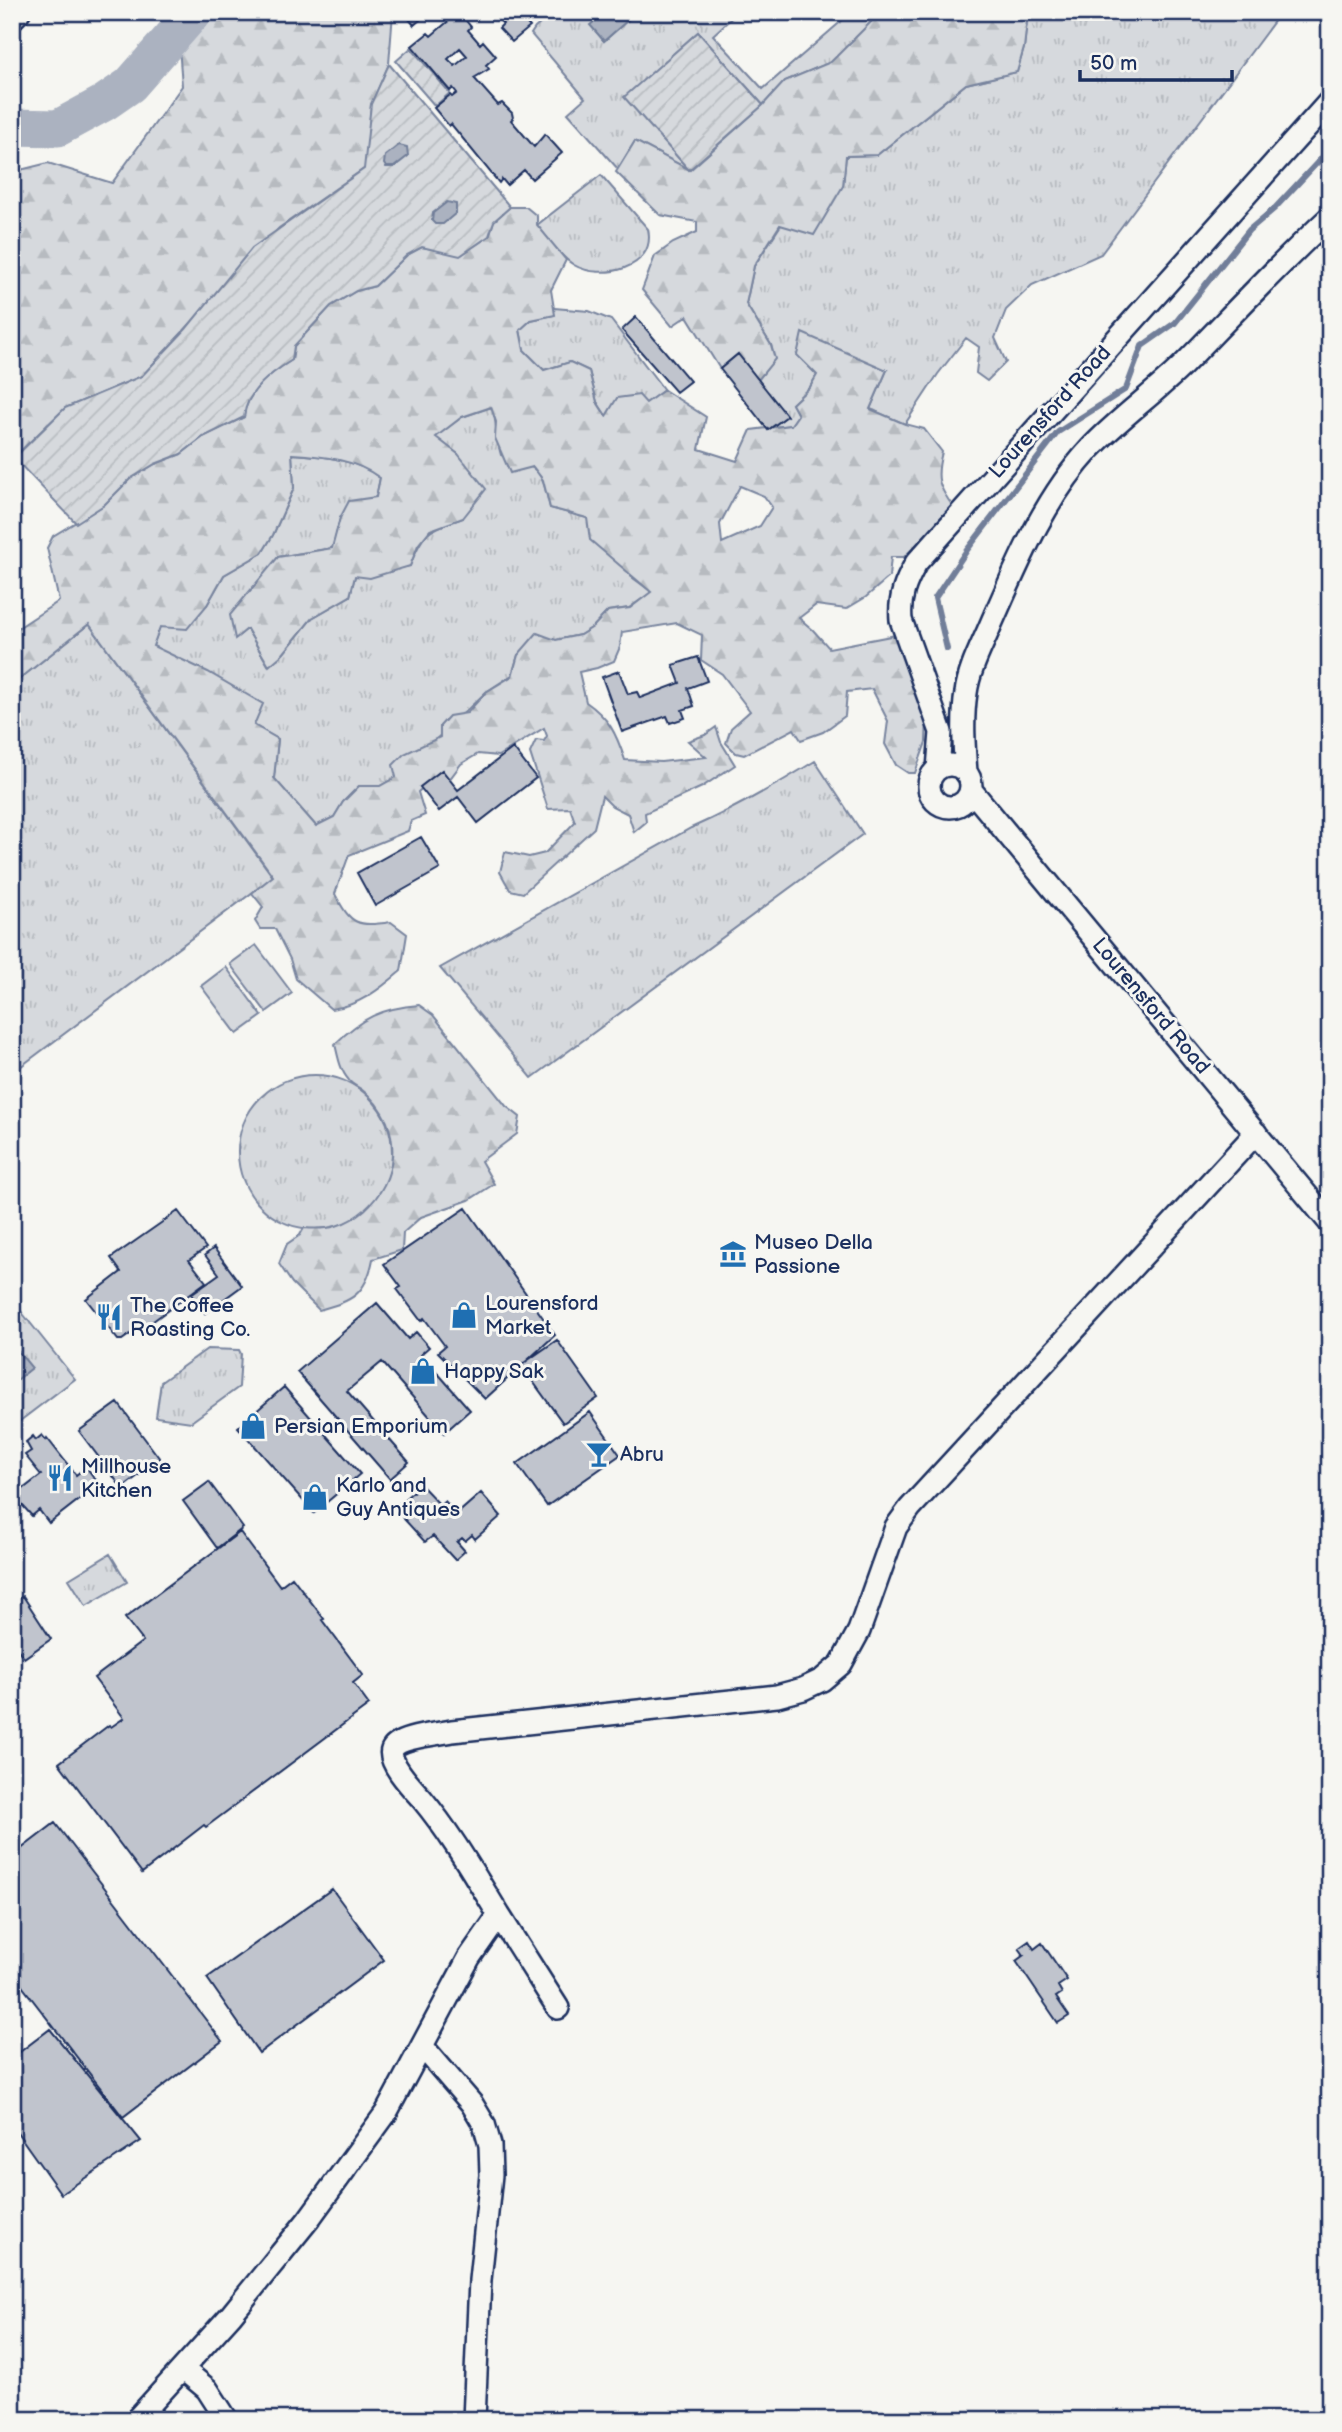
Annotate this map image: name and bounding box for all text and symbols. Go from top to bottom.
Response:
scale bar [1080,38,1232,82]
text: 50 m [1090,51,1137,76]
street label: Lourensford Road [984,340,1116,484]
street label: Lourensford Road [1087,933,1215,1079]
place label: Museo Della Passione [754,1230,873,1279]
museum icon: Museo Della Passione [718,1239,748,1269]
place label: Lourensford Market [485,1291,599,1340]
place label: The Coffee Roasting Co. [130,1293,250,1342]
shop icon: Lourensford Market [449,1300,479,1330]
restaurant icon: The Coffee Roasting Co. [94,1302,124,1332]
shop icon: Happy Sak [408,1356,438,1386]
place label: Happy Sak [444,1359,544,1384]
shop icon: Persian Emporium [238,1411,268,1441]
place label: Persian Emporium [274,1414,448,1439]
bar icon: Abru [584,1439,614,1469]
place label: Abru [620,1442,664,1467]
place label: Millhouse Kitchen [81,1454,171,1503]
restaurant icon: Millhouse Kitchen [45,1463,75,1493]
place label: Karlo and Guy Antiques [336,1473,460,1522]
shop icon: Karlo and Guy Antiques [300,1482,330,1512]

